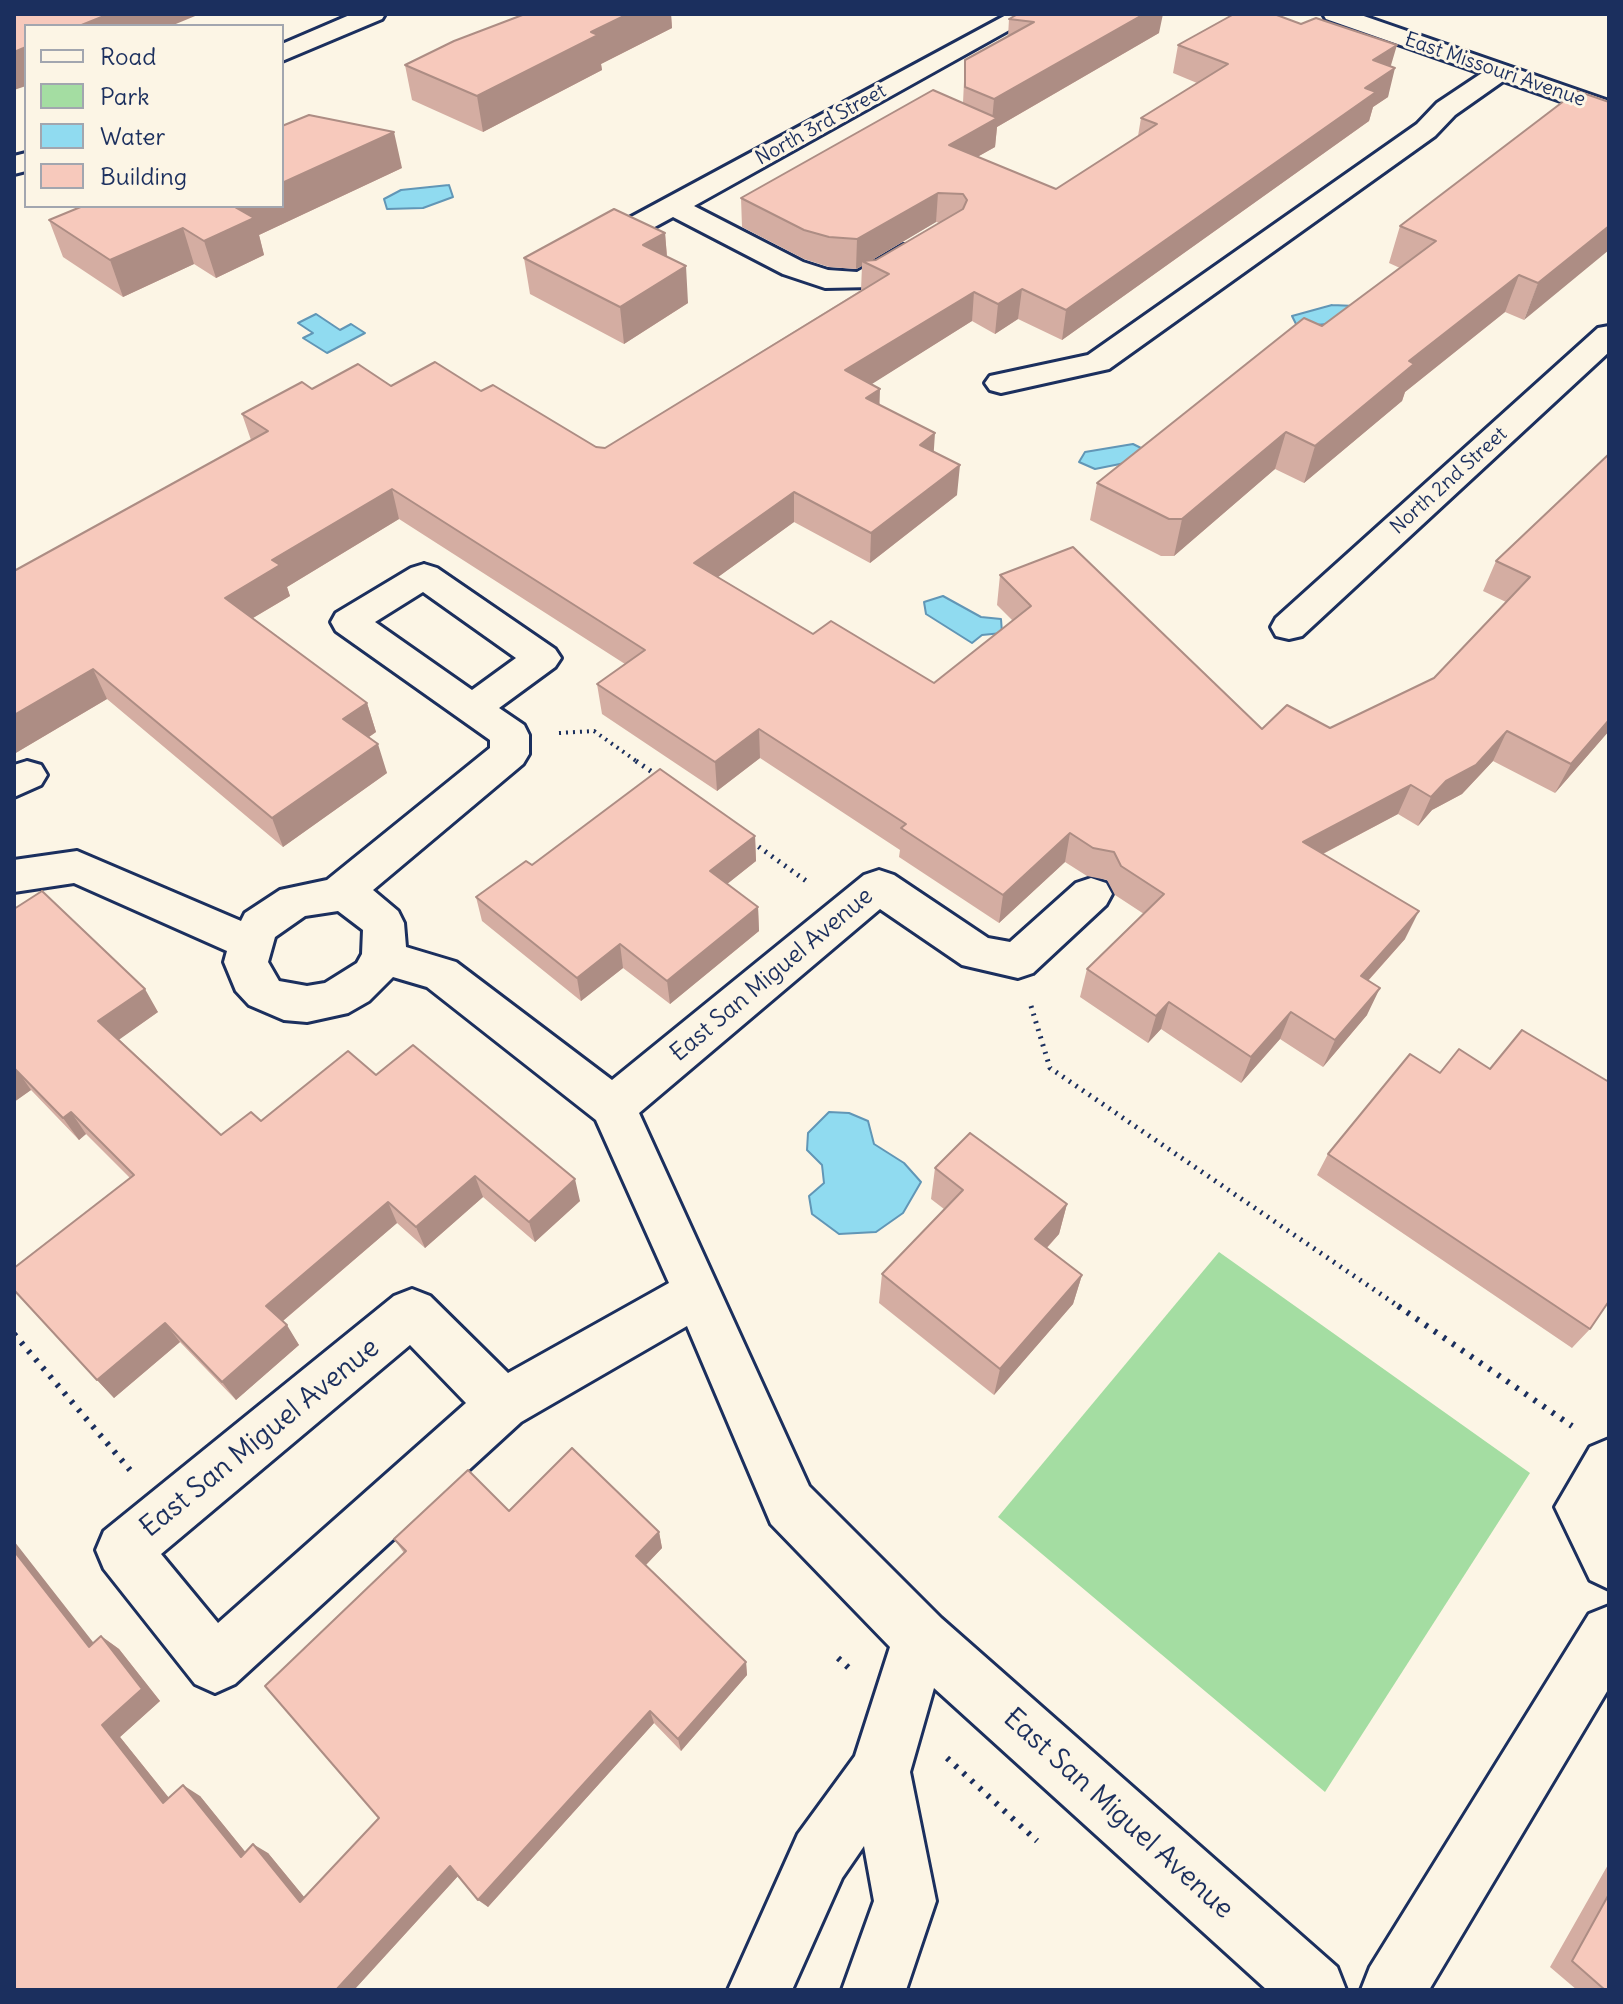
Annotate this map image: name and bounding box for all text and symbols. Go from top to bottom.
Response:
legend [24,24,284,208]
street label: East Missouri Avenue [1401,28,1589,112]
text: Road [100,41,156,71]
street label: North 3rd Street [752,79,890,171]
text: Park [100,81,150,111]
text: Water [100,121,165,151]
text: Building [100,161,187,191]
street label: North 2nd Street [1386,422,1512,540]
street label: East San Miguel Avenue [665,882,879,1068]
street label: East San Miguel Avenue [134,1331,386,1545]
street label: East San Miguel Avenue [996,1702,1240,1926]

